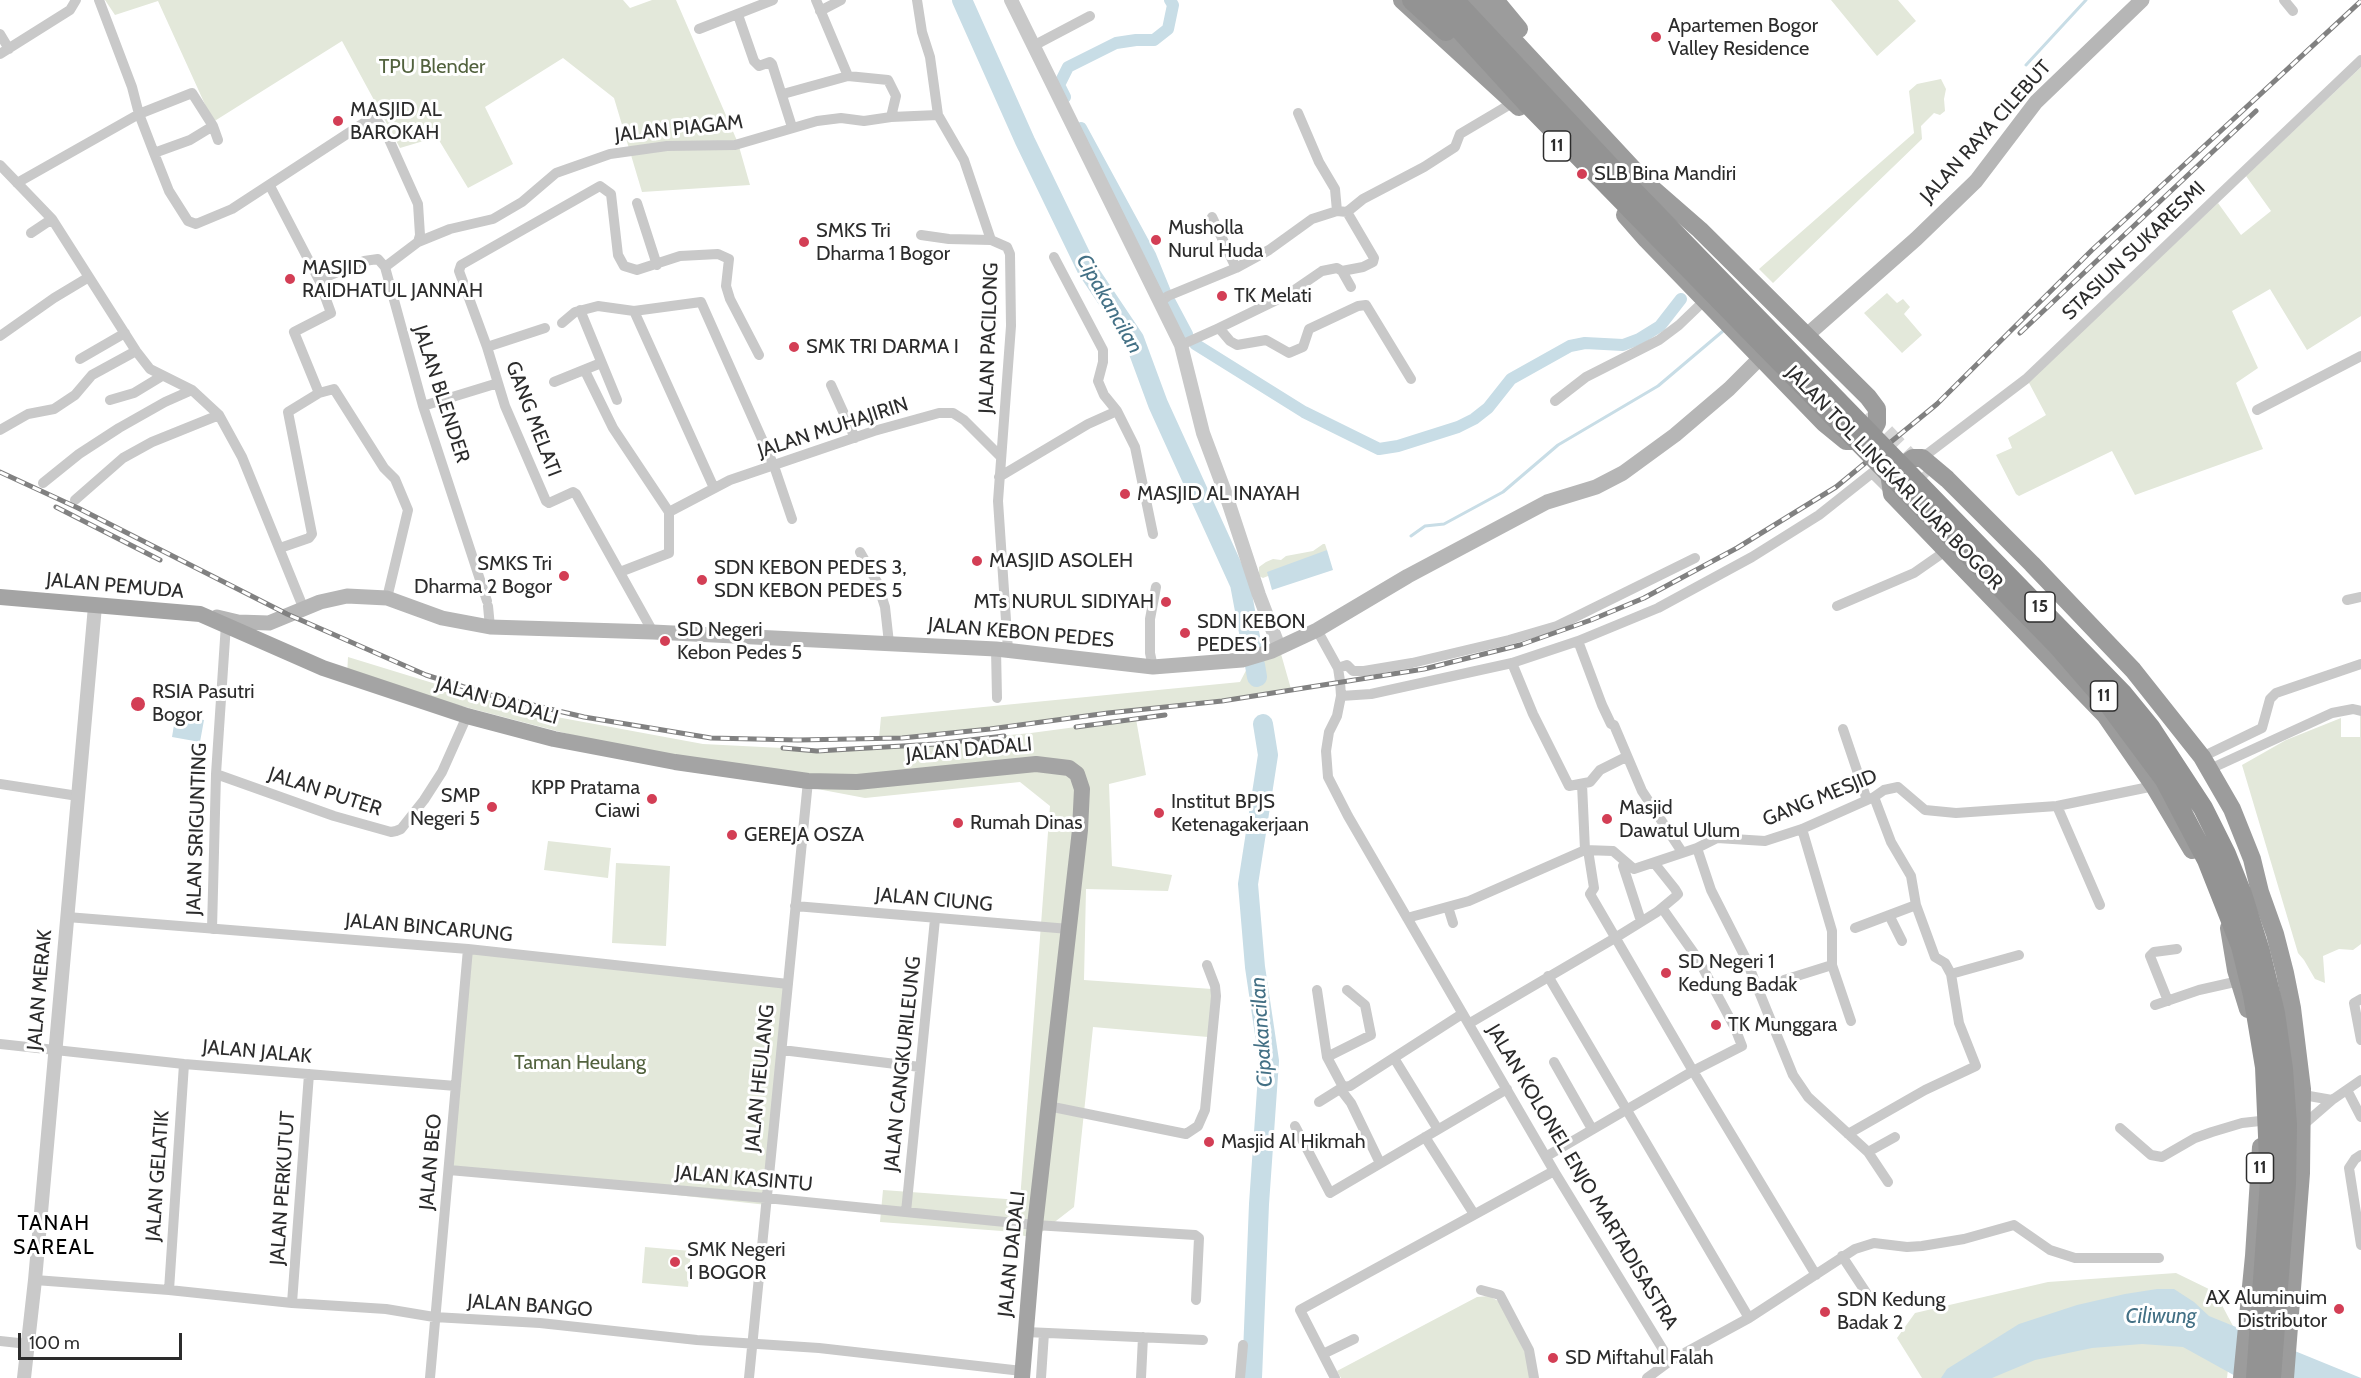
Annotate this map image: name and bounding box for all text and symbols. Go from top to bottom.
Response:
place label: Apartemen Bogor Valley Residence [1668,14,1818,61]
marker: Apartemen Bogor Valley Residence [1649,30,1663,44]
park label: TPU Blender [379,55,485,79]
street label: JALAN RAYA CILEBUT [1916,56,2056,208]
place label: MASJID AL BAROKAH [350,98,442,145]
street label: JALAN PIAGAM [614,110,744,148]
marker: MASJID AL BAROKAH [331,114,345,128]
road number: 11 [1544,131,1570,161]
place label: SLB Bina Mandiri [1594,162,1736,186]
marker: SLB Bina Mandiri [1575,167,1589,181]
street label: STASIUN SUKARESMI [2058,177,2210,325]
place label: Musholla Nurul Huda [1168,216,1263,263]
place label: SMKS Tri Dharma 1 Bogor [816,219,950,266]
marker: Musholla Nurul Huda [1149,233,1163,247]
marker: SMKS Tri Dharma 1 Bogor [797,235,811,249]
water label: Cipakancilan [1070,250,1148,358]
place label: MASJID RAIDHATUL JANNAH [302,256,483,303]
street label: JALAN PACILONG [974,262,1004,414]
marker: MASJID RAIDHATUL JANNAH [283,272,297,286]
place label: TK Melati [1234,284,1312,308]
marker: TK Melati [1215,289,1229,303]
street label: JALAN BLENDER [407,322,475,466]
place label: SMK TRI DARMA I [806,335,959,359]
marker: SMK TRI DARMA I [787,340,801,354]
street label: GANG MELATI [500,358,566,480]
street label: JALAN TOL LINGKAR LUAR BOGOR [1780,361,2008,595]
street label: JALAN MUHAJIRIN [755,392,911,464]
place label: MASJID AL INAYAH [1137,482,1300,506]
marker: MASJID AL INAYAH [1118,487,1132,501]
place label: MASJID ASOLEH [989,549,1133,573]
place label: SMKS Tri Dharma 2 Bogor [414,552,552,599]
marker: MASJID ASOLEH [970,554,984,568]
place label: SDN KEBON PEDES 3, SDN KEBON PEDES 5 [714,556,907,603]
street label: JALAN PEMUDA [45,568,185,604]
marker: SMKS Tri Dharma 2 Bogor [557,569,571,583]
marker: SDN KEBON PEDES 3, SDN KEBON PEDES 5 [695,573,709,587]
place label: MTs NURUL SIDIYAH [973,590,1154,614]
road number: 15 [2025,592,2055,622]
marker: MTs NURUL SIDIYAH [1159,595,1173,609]
place label: SDN KEBON PEDES 1 [1197,610,1306,657]
street label: JALAN KEBON PEDES [927,613,1115,653]
place label: SD Negeri Kebon Pedes 5 [677,618,802,665]
marker: SDN KEBON PEDES 1 [1178,626,1192,640]
marker: SD Negeri Kebon Pedes 5 [658,634,672,648]
street label: JALAN DADALI [433,672,561,730]
place label: RSIA Pasutri Bogor [152,680,254,727]
road number: 11 [2090,681,2118,711]
marker: RSIA Pasutri Bogor [129,695,147,713]
street label: JALAN DADALI [905,733,1033,767]
street label: JALAN SRIGUNTING [182,742,212,916]
street label: JALAN PUTER [265,762,385,822]
street label: GANG MESJID [1759,764,1881,832]
place label: KPP Pratama Ciawi [531,776,640,823]
place label: SMP Negeri 5 [410,784,480,831]
place label: Institut BPJS Ketenagakerjaan [1171,790,1309,837]
marker: KPP Pratama Ciawi [645,792,659,806]
place label: Masjid Dawatul Ulum [1619,796,1740,843]
marker: SMP Negeri 5 [485,800,499,814]
marker: Institut BPJS Ketenagakerjaan [1152,806,1166,820]
place label: Rumah Dinas [970,811,1082,835]
marker: Masjid Dawatul Ulum [1600,812,1614,826]
marker: Rumah Dinas [951,816,965,830]
place label: GEREJA OSZA [744,823,864,847]
marker: GEREJA OSZA [725,828,739,842]
street label: JALAN CIUNG [874,883,994,917]
street label: JALAN BINCARUNG [344,909,514,947]
street label: JALAN MERAK [23,929,57,1051]
place label: SD Negeri 1 Kedung Badak [1678,950,1797,997]
street label: JALAN CANGKURILEUNG [880,955,926,1173]
marker: SD Negeri 1 Kedung Badak [1659,966,1673,980]
water label: Cipakancilan [1246,976,1278,1088]
street label: JALAN HEULANG [740,1003,780,1153]
place label: TK Munggara [1728,1013,1837,1037]
marker: TK Munggara [1709,1018,1723,1032]
street label: JALAN KOLONEL ENJO MARTADISASTRA [1481,1020,1683,1334]
street label: JALAN JALAK [201,1035,313,1069]
park label: Taman Heulang [514,1051,646,1075]
street label: JALAN GELATIK [141,1110,175,1242]
street label: JALAN PERKUTUT [266,1110,300,1266]
street label: JALAN BEO [415,1113,447,1211]
place label: Masjid Al Hikmah [1221,1130,1366,1154]
marker: Masjid Al Hikmah [1202,1135,1216,1149]
road number: 11 [2246,1153,2274,1183]
street label: JALAN KASINTU [674,1161,814,1197]
street label: JALAN DADALI [993,1190,1031,1318]
district label: TANAH SAREAL [13,1211,95,1261]
place label: SMK Negeri 1 BOGOR [687,1238,785,1285]
marker: SMK Negeri 1 BOGOR [668,1255,682,1269]
place label: AX Aluminuim Distributor [2206,1286,2327,1333]
place label: SDN Kedung Badak 2 [1837,1288,1945,1335]
street label: JALAN BANGO [467,1290,593,1322]
marker: AX Aluminuim Distributor [2332,1302,2346,1316]
water label: Ciliwung [2126,1304,2196,1330]
marker: SDN Kedung Badak 2 [1818,1305,1832,1319]
scale bar [21,1321,184,1359]
text: 100 m [29,1332,80,1354]
place label: SD Miftahul Falah [1565,1346,1714,1370]
marker: SD Miftahul Falah [1546,1351,1560,1365]

